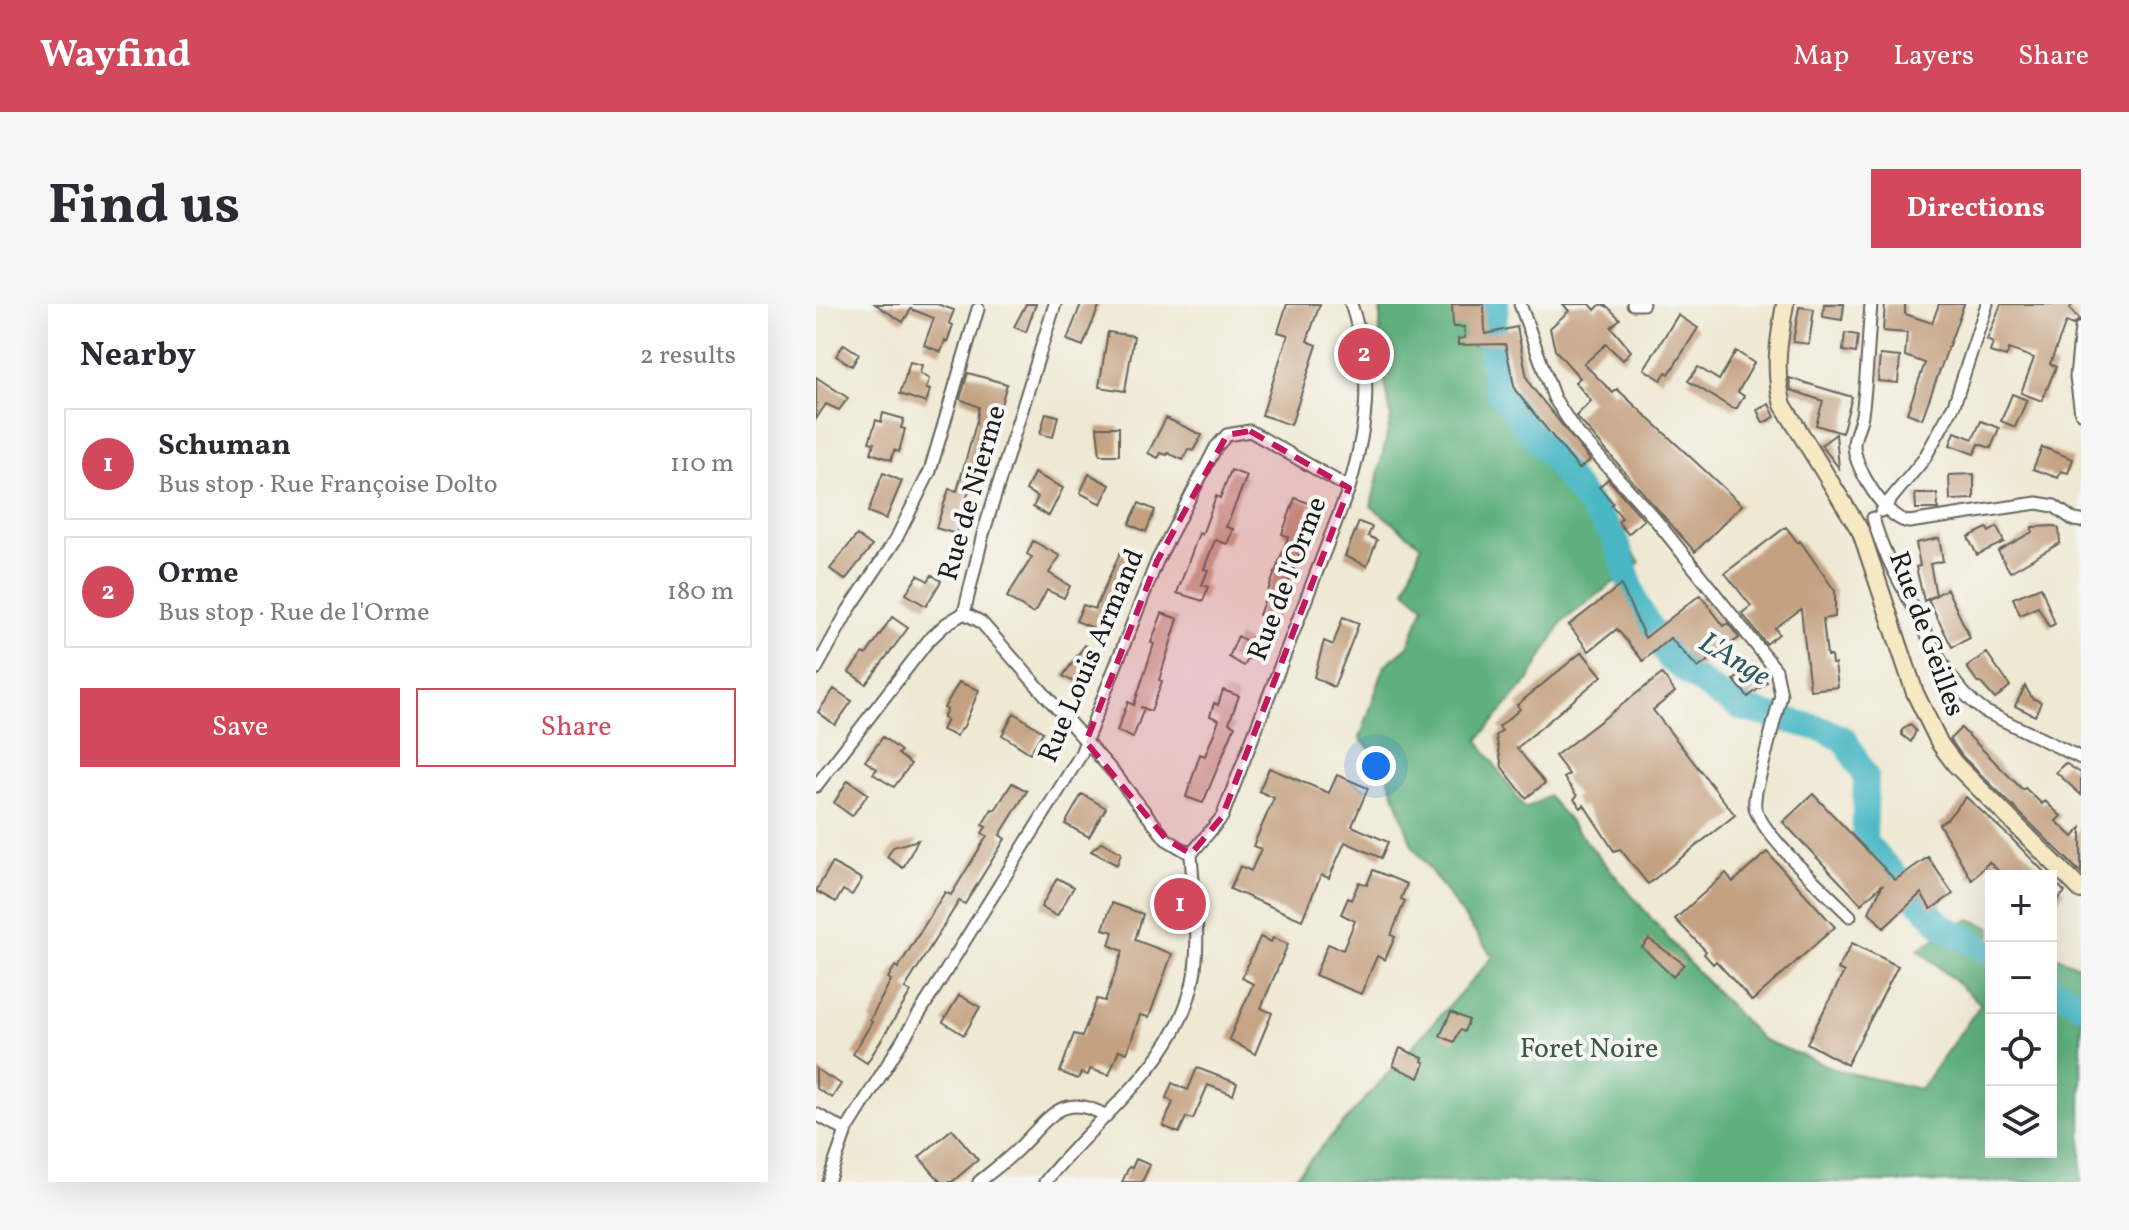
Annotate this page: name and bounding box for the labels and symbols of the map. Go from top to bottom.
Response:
pin: 2 [1338,324,1390,384]
street label: Rue de Nierme [929,401,1017,585]
street label: Rue de l'Orme [1239,492,1337,666]
street label: Rue Louis Armand [1029,543,1155,769]
street label: Rue de Geilles [1878,546,1974,722]
water label: L'Ange [1690,622,1778,698]
your location [1356,746,1396,786]
pin: 1 [1154,874,1206,934]
park label: Foret Noire [1520,1030,1658,1069]

